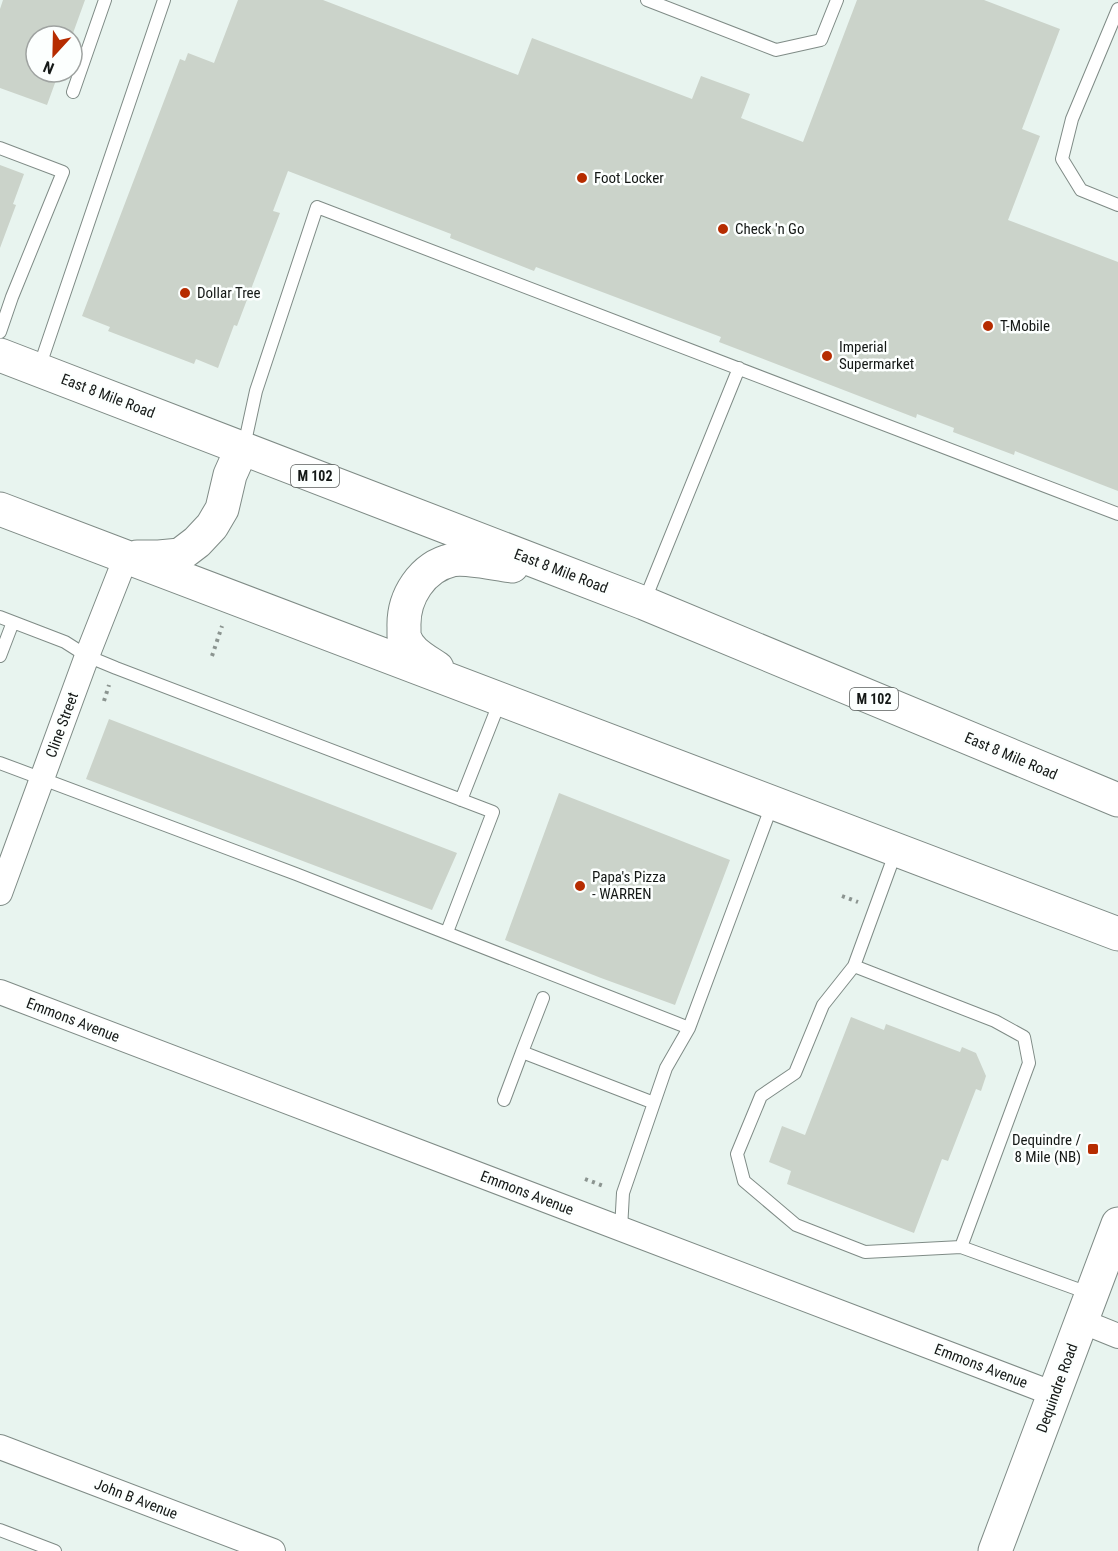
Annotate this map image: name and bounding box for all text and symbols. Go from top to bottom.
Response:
north arrow [24,24,84,84]
text: N [40,57,57,78]
place label: Foot Locker [594,169,664,187]
marker: Foot Locker [575,171,589,185]
place label: Check 'n Go [735,220,805,238]
marker: Check 'n Go [716,222,730,236]
place label: Dollar Tree [197,284,261,302]
marker: Dollar Tree [178,286,192,300]
place label: T-Mobile [1000,317,1050,335]
marker: T-Mobile [981,319,995,333]
place label: Imperial Supermarket [839,338,914,373]
marker: Imperial Supermarket [820,349,834,363]
street label: East 8 Mile Road [59,370,157,422]
road number: M 102 [291,465,339,487]
street label: East 8 Mile Road [512,545,610,597]
road number: M 102 [850,688,898,710]
street label: Cline Street [42,690,82,760]
street label: East 8 Mile Road [962,728,1060,784]
place label: Papa's Pizza - WARREN [592,868,666,903]
marker: Papa's Pizza - WARREN [573,879,587,893]
street label: Emmons Avenue [24,994,122,1046]
place label: Dequindre / 8 Mile (NB) [1012,1131,1081,1166]
marker: Dequindre / 8 Mile (NB) [1086,1142,1100,1156]
street label: Emmons Avenue [478,1167,576,1219]
street label: Emmons Avenue [932,1340,1030,1392]
street label: Dequindre Road [1033,1341,1081,1435]
street label: John B Avenue [92,1475,180,1523]

